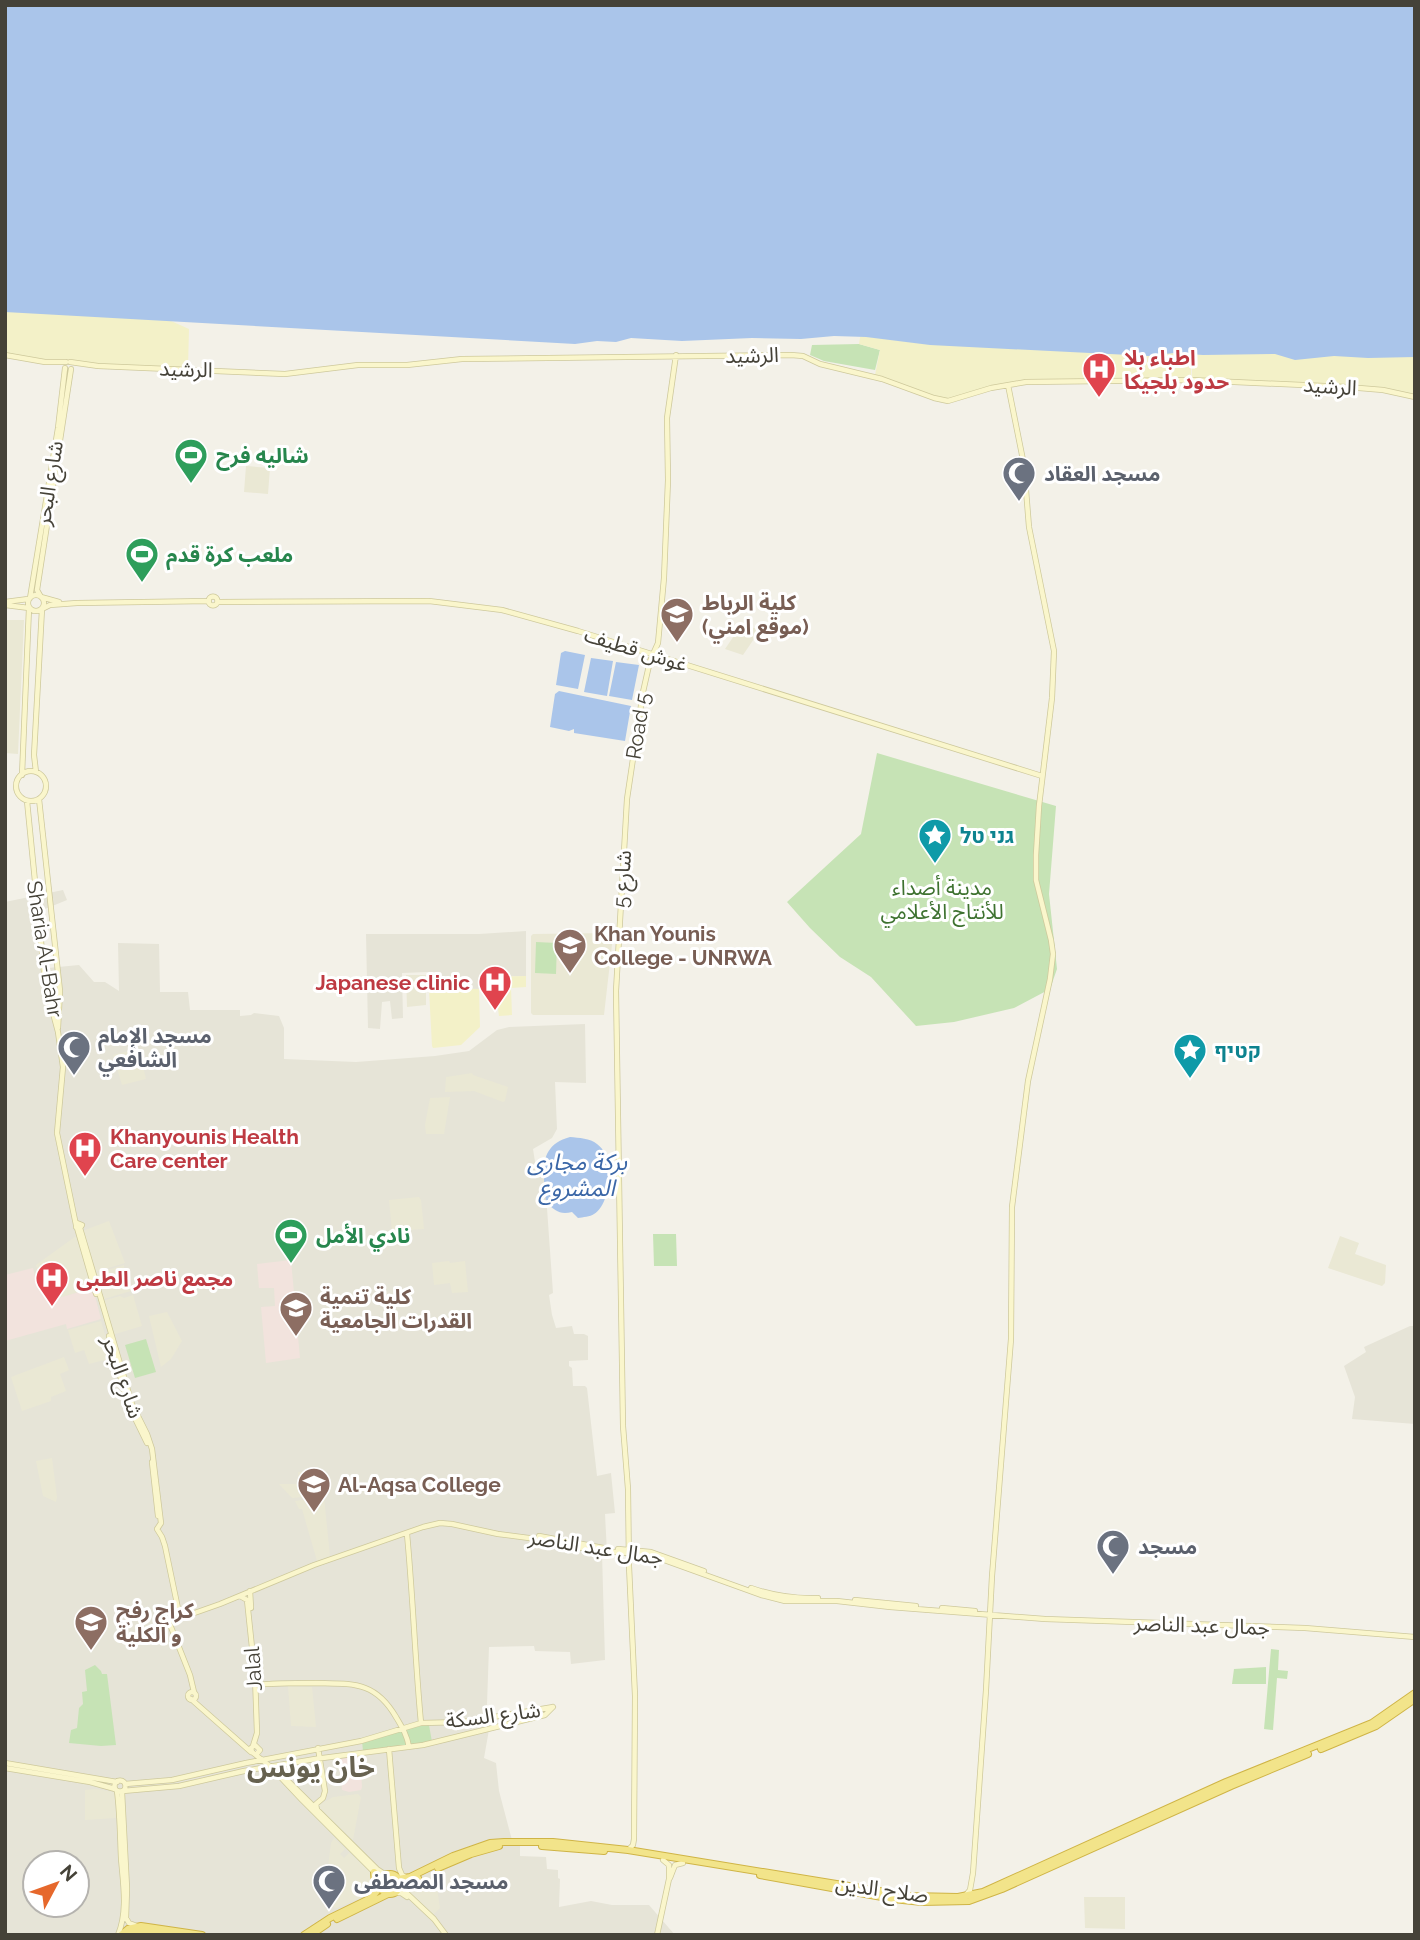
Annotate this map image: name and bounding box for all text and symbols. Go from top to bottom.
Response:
street label: الرشيد [725,342,779,368]
place label: اطباء بلا حدود بلجيكا [1124,345,1229,394]
hospital icon: اطباء بلا حدود بلجيكا [1080,350,1118,399]
street label: الرشيد [159,356,213,382]
street label: الرشيد [1302,372,1358,400]
sports icon: شاليه فرح [172,436,210,485]
street label: شارع البحر [30,439,71,529]
place label: شاليه فرح [216,443,309,471]
mosque icon: مسجد العقاد [1000,454,1038,503]
place label: مسجد العقاد [1044,461,1161,486]
sports icon: ملعب كرة قدم [123,535,161,584]
place label: ملعب كرة قدم [166,542,293,571]
place label: كلية الرباط (موقع امني) [702,590,809,643]
school or university icon: كلية الرباط (موقع امني) [658,595,696,644]
street label: غوش قطيف [581,621,691,677]
street label: Road 5 [620,691,656,761]
place icon: גני טל [916,816,954,865]
place label: גני טל [960,823,1014,848]
street label: شارع 5 [608,850,639,909]
park label: مدينة أصداء للأنتاج الأعلامي [880,875,1004,927]
street label: Sharia Al-Bahr [22,879,68,1020]
place label: Khan Younis College - UNRWA [594,921,773,970]
school or university icon: Khan Younis College - UNRWA [551,926,589,975]
hospital icon: Japanese clinic [476,963,514,1012]
place label: Japanese clinic [315,970,470,995]
place label: مسجد الإمام الشافعي [98,1023,212,1076]
mosque icon: مسجد الإمام الشافعي [55,1028,93,1077]
place icon: קטיף [1171,1031,1209,1080]
place label: קטיף [1214,1038,1261,1063]
place label: Khanyounis Health Care center [110,1124,299,1173]
hospital icon: Khanyounis Health Care center [66,1129,104,1178]
water label: بركة مجارى المشروع [527,1148,628,1206]
sports icon: نادي الأمل [272,1216,310,1265]
place label: نادي الأمل [316,1223,410,1252]
hospital icon: مجمع ناصر الطبى [33,1259,71,1308]
place label: مجمع ناصر الطبى [76,1266,233,1294]
place label: كلية تنمية القدرات الجامعية [320,1284,472,1333]
school or university icon: كلية تنمية القدرات الجامعية [277,1289,315,1338]
street label: شارع البحر [94,1331,149,1423]
school or university icon: Al-Aqsa College [295,1465,333,1514]
place label: Al-Aqsa College [338,1472,501,1497]
street label: جمال عبد الناصر [526,1524,665,1570]
mosque icon: مسجد [1094,1527,1132,1576]
place label: مسجد [1138,1534,1197,1559]
place label: كراج رفح و الكلية [116,1598,194,1647]
school or university icon: كراج رفح و الكلية [72,1603,110,1652]
street label: جمال عبد الناصر [1133,1610,1270,1640]
street label: Jalal [239,1646,267,1692]
street label: شارع السكة [444,1697,542,1736]
district label: خان يونس [247,1751,375,1784]
north arrow [21,1849,91,1919]
text: N [56,1860,82,1886]
mosque icon: مسجد المصطفى [310,1862,348,1911]
place label: مسجد المصطفى [354,1869,508,1894]
street label: صلاح الدين [834,1870,930,1911]

